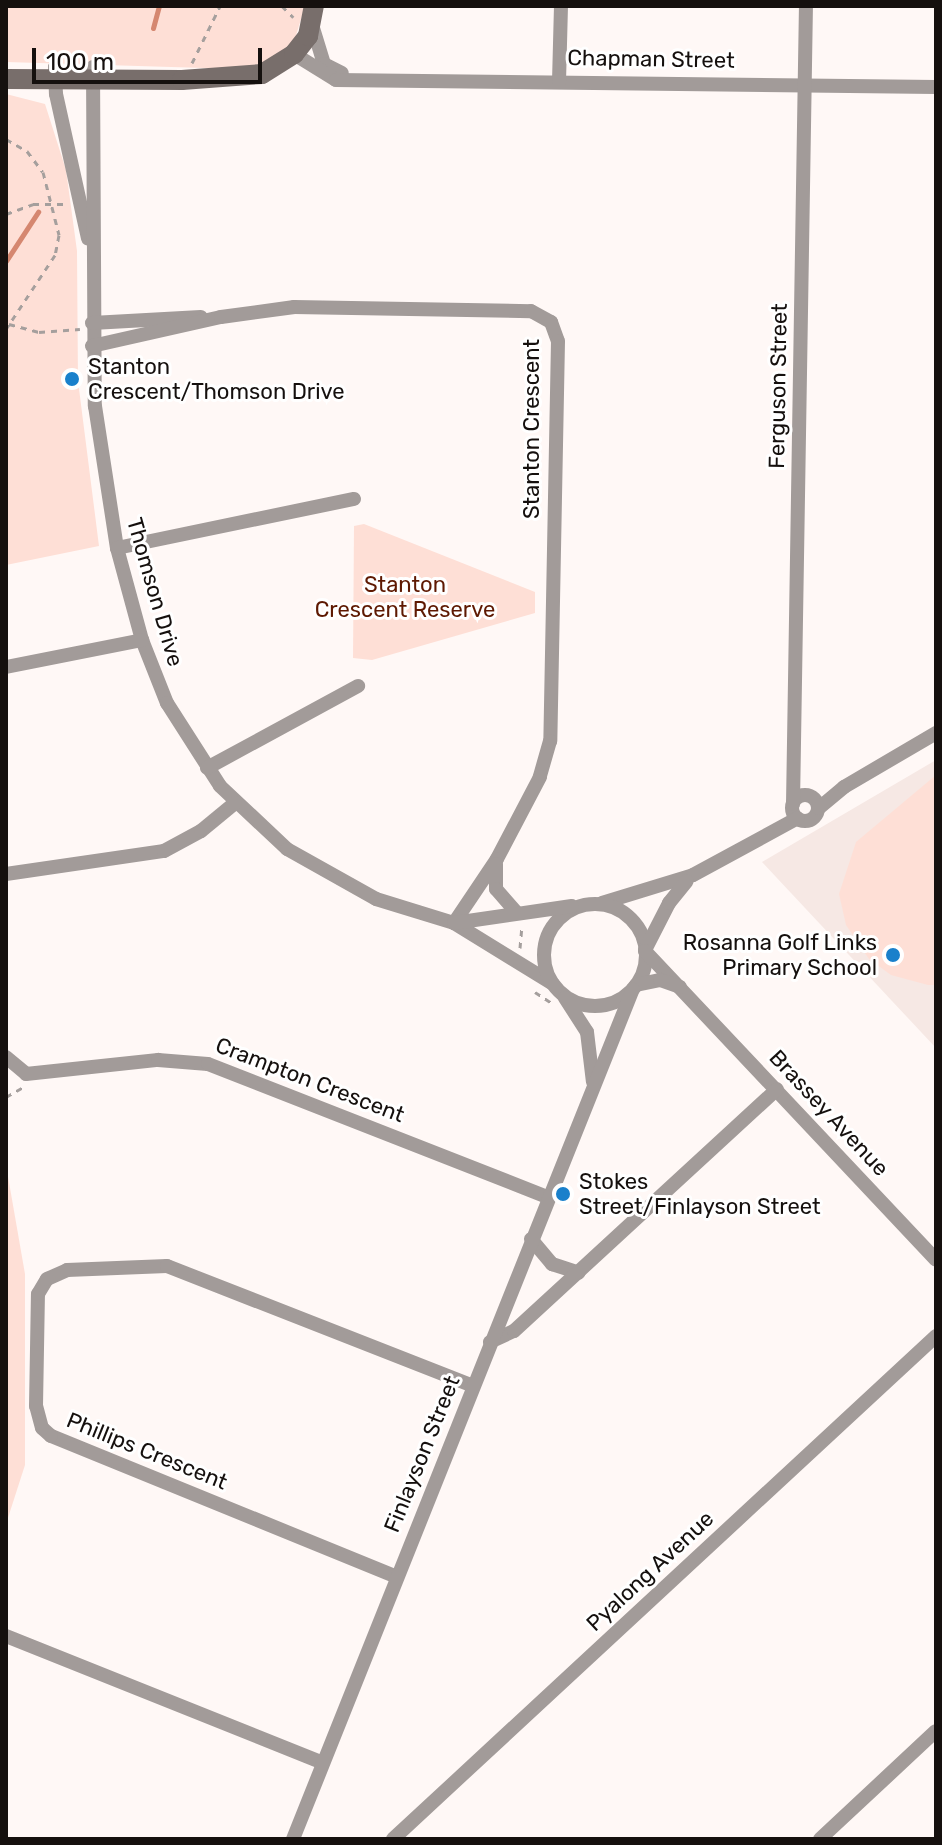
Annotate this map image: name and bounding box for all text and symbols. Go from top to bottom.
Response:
scale bar [36,32,266,82]
street label: Chapman Street [567,44,735,74]
text: 100 m [46,48,114,76]
street label: Ferguson Street [763,303,793,469]
street label: Stanton Crescent [519,339,545,519]
place label: Stanton Crescent/Thomson Drive [88,353,345,404]
marker: Stanton Crescent/Thomson Drive [63,370,81,388]
street label: Thomson Drive [121,515,189,669]
park label: Stanton Crescent Reserve [315,571,495,622]
place label: Rosanna Golf Links Primary School [682,929,877,980]
marker: Rosanna Golf Links Primary School [884,946,902,964]
street label: Crampton Crescent [212,1032,408,1128]
street label: Brassey Avenue [763,1044,895,1182]
place label: Stokes Street/Finlayson Street [579,1168,821,1220]
marker: Stokes Street/Finlayson Street [554,1185,572,1203]
street label: Finlayson Street [379,1372,465,1536]
street label: Phillips Crescent [63,1407,231,1495]
street label: Pyalong Avenue [581,1505,719,1637]

